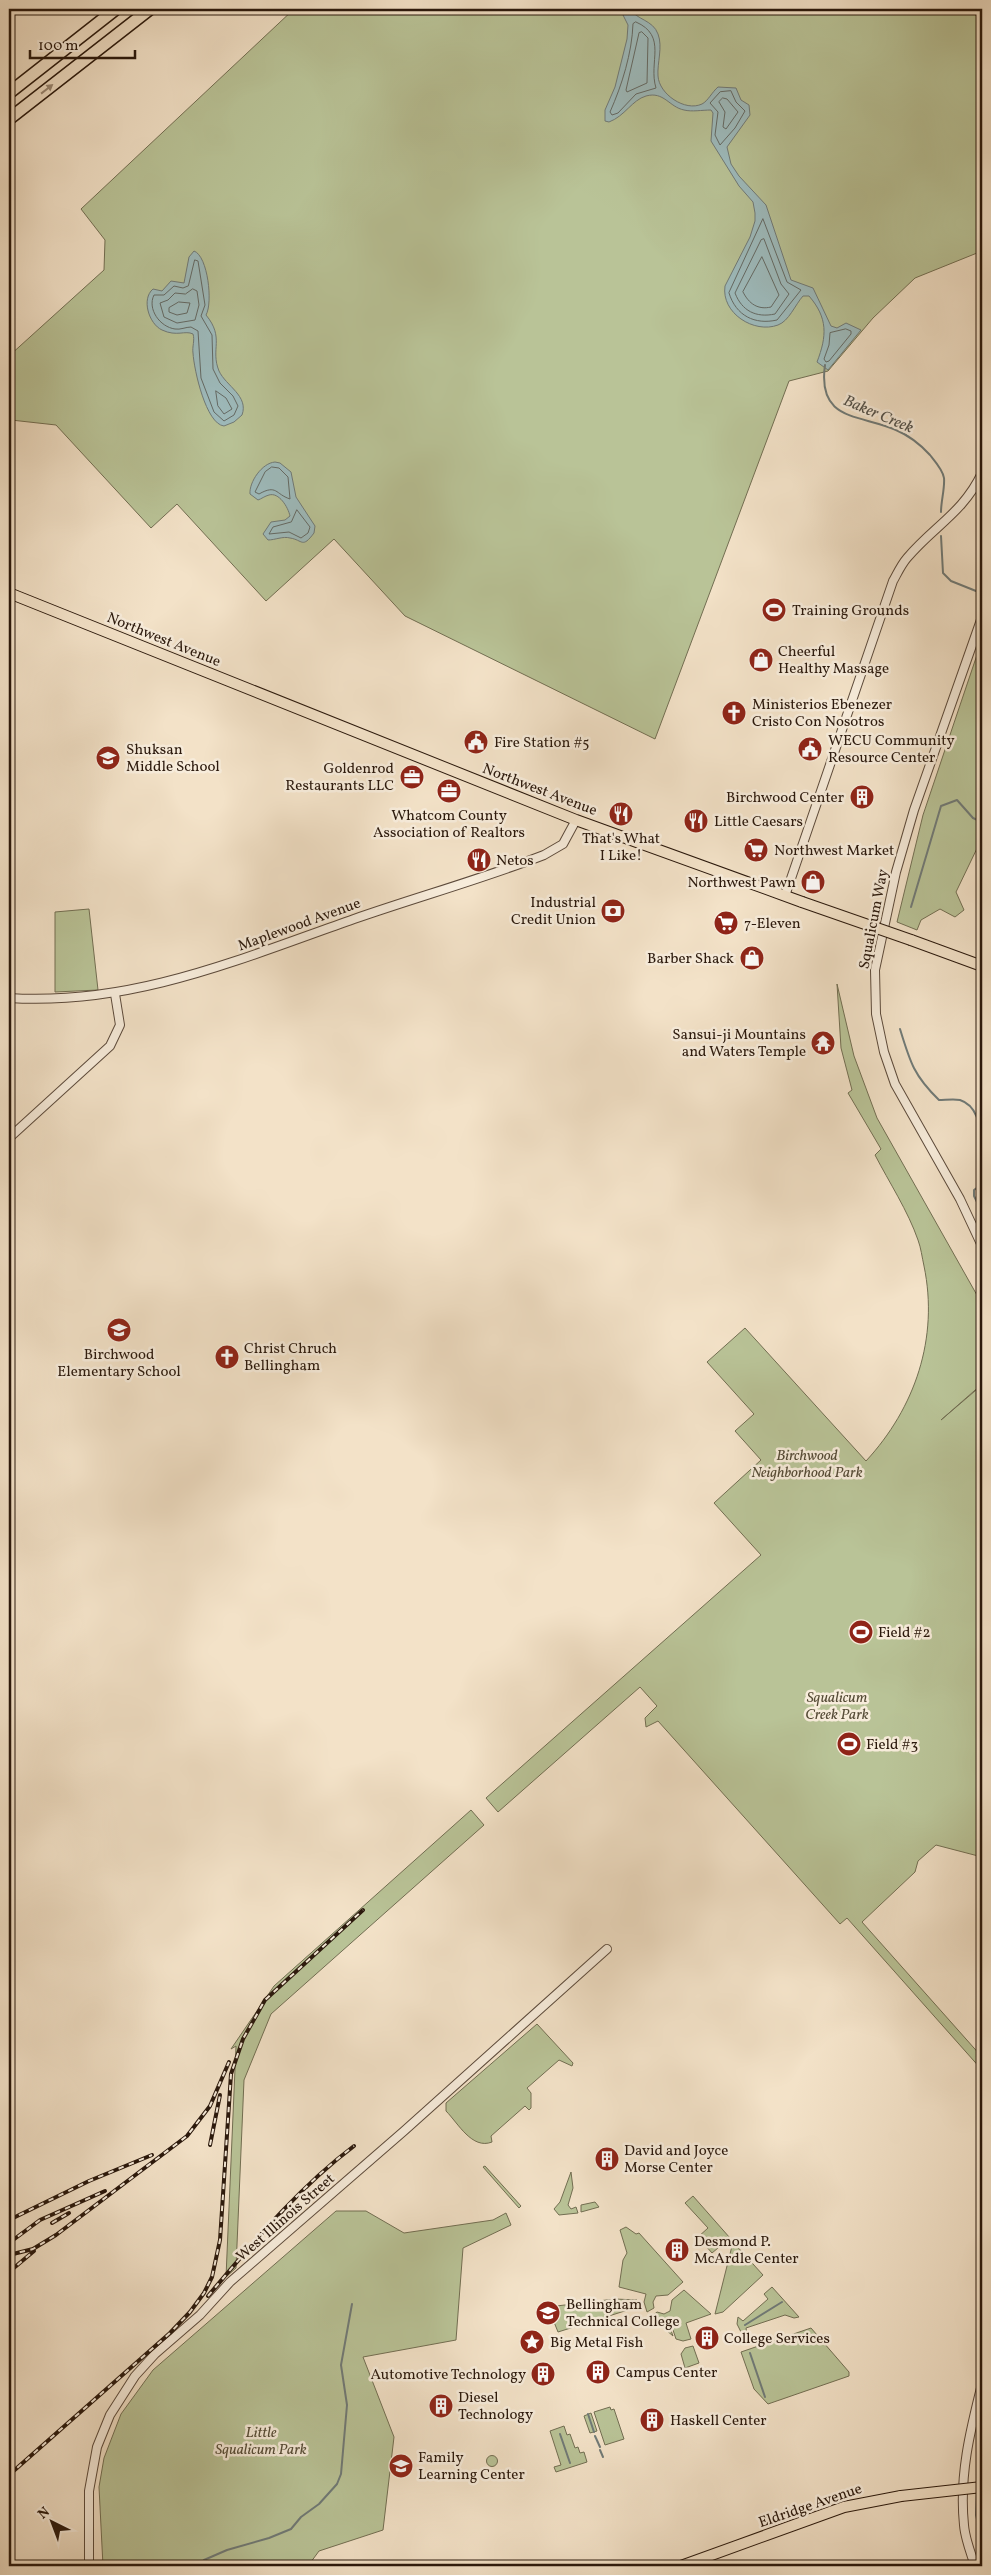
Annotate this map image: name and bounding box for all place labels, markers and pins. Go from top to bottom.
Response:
sports icon: Training Grounds [761,597,787,623]
place label: Training Grounds [792,601,909,622]
place label: Cheerful Healthy Massage [778,642,889,680]
shop icon: Cheerful Healthy Massage [748,647,774,673]
place label: Ministerios Ebenezer Cristo Con Nosotros [752,695,892,733]
church icon: Ministerios Ebenezer Cristo Con Nosotros [721,700,747,726]
public building icon: Fire Station #5 [463,729,489,755]
place label: WECU Community Resource Center [828,731,955,769]
place label: Fire Station #5 [494,733,589,754]
public building icon: WECU Community Resource Center [797,736,823,762]
place label: Shuksan Middle School [126,740,220,778]
school or university icon: Shuksan Middle School [95,745,121,771]
place label: Goldenrod Restaurants LLC [285,759,394,797]
office icon: Goldenrod Restaurants LLC [399,764,425,790]
office icon: Whatcom County Association of Realtors [436,778,462,804]
building icon: Birchwood Center [849,784,875,810]
place label: Birchwood Center [726,788,844,809]
restaurant icon: That's What I Like! [608,801,634,827]
place label: Whatcom County Association of Realtors [373,806,525,844]
restaurant icon: Little Caesars [683,808,709,834]
place label: Little Caesars [714,812,803,833]
place label: That's What I Like! [582,829,660,867]
supermarket icon: Northwest Market [743,837,769,863]
place label: Northwest Market [774,841,894,862]
restaurant icon: Netos [466,847,492,873]
place label: Netos [496,851,534,872]
shop icon: Northwest Pawn [800,869,826,895]
place label: Northwest Pawn [687,873,796,894]
place label: Industrial Credit Union [511,893,596,931]
bank icon: Industrial Credit Union [600,898,626,924]
supermarket icon: 7-Eleven [713,910,739,936]
place label: 7-Eleven [744,914,801,935]
shop icon: Barber Shack [739,945,765,971]
place label: Barber Shack [647,949,734,970]
place label: Sansui-ji Mountains and Waters Temple [672,1025,806,1063]
temple icon: Sansui-ji Mountains and Waters Temple [810,1030,836,1056]
school or university icon: Birchwood Elementary School [106,1317,132,1343]
place label: Christ Chruch Bellingham [244,1339,337,1377]
church icon: Christ Chruch Bellingham [214,1344,240,1370]
place label: Birchwood Elementary School [57,1345,181,1383]
sports icon: Field #2 [848,1619,874,1645]
place label: Field #2 [878,1623,930,1644]
sports icon: Field #3 [836,1731,862,1757]
place label: Field #3 [866,1735,918,1756]
place label: David and Joyce Morse Center [624,2141,728,2179]
building icon: David and Joyce Morse Center [594,2146,620,2172]
place label: Desmond P. McArdle Center [694,2232,799,2270]
building icon: Desmond P. McArdle Center [664,2237,690,2263]
place label: Bellingham Technical College [566,2295,680,2333]
school or university icon: Bellingham Technical College [535,2300,561,2326]
building icon: College Services [694,2325,720,2351]
place icon: Big Metal Fish [519,2329,545,2355]
place label: College Services [724,2329,830,2350]
place label: Big Metal Fish [550,2333,643,2354]
building icon: Campus Center [585,2359,611,2385]
building icon: Automotive Technology [530,2361,556,2387]
place label: Campus Center [616,2363,717,2384]
place label: Automotive Technology [371,2365,526,2386]
place label: Diesel Technology [458,2388,533,2426]
building icon: Diesel Technology [428,2393,454,2419]
building icon: Haskell Center [639,2407,665,2433]
place label: Haskell Center [670,2411,767,2432]
place label: Family Learning Center [418,2448,525,2486]
school or university icon: Family Learning Center [388,2453,414,2479]

